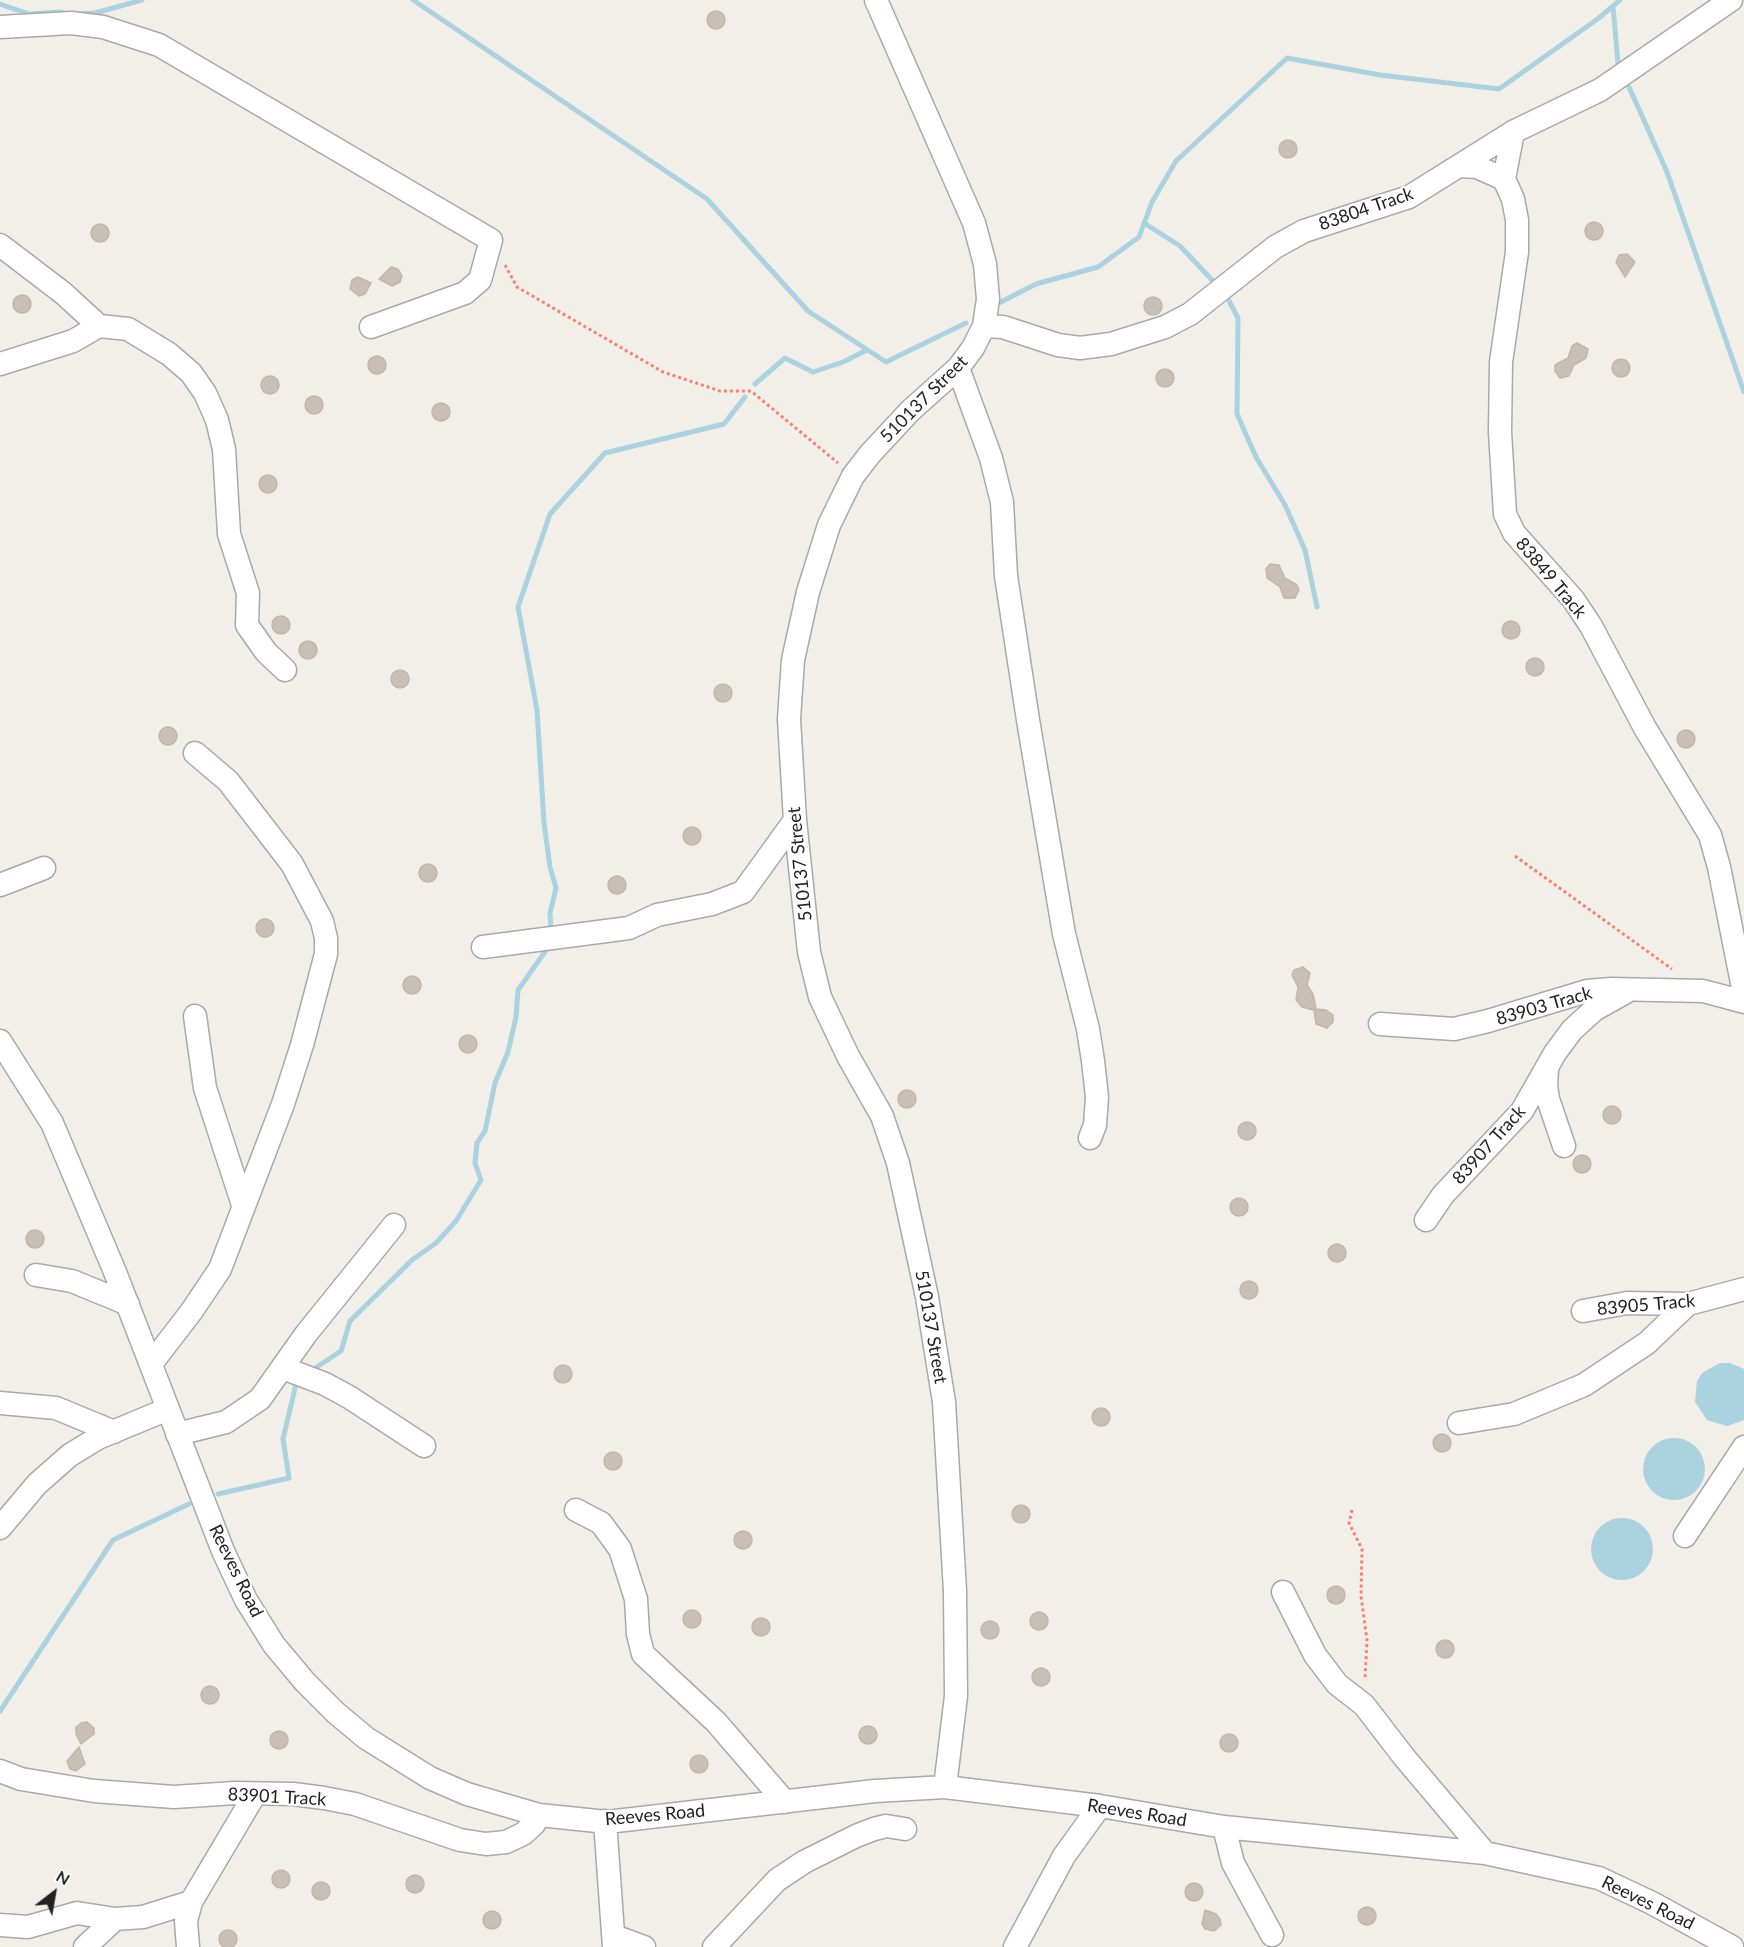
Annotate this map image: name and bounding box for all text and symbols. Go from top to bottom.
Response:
street label: 83804 Track [1316,183,1416,235]
street label: 510137 Street [876,351,972,447]
street label: 83849 Track [1511,533,1591,623]
street label: 510137 Street [783,806,817,922]
street label: 83903 Track [1494,982,1594,1030]
street label: 83907 Track [1448,1101,1530,1189]
street label: 510137 Street [910,1269,952,1385]
street label: 83905 Track [1596,1290,1696,1320]
street label: Reeves Road [204,1521,268,1621]
street label: 83901 Track [227,1784,327,1810]
street label: Reeves Road [1086,1794,1188,1832]
street label: Reeves Road [604,1800,706,1830]
north arrow [24,1863,84,1923]
text: N [53,1866,74,1888]
street label: Reeves Road [1598,1871,1698,1935]

